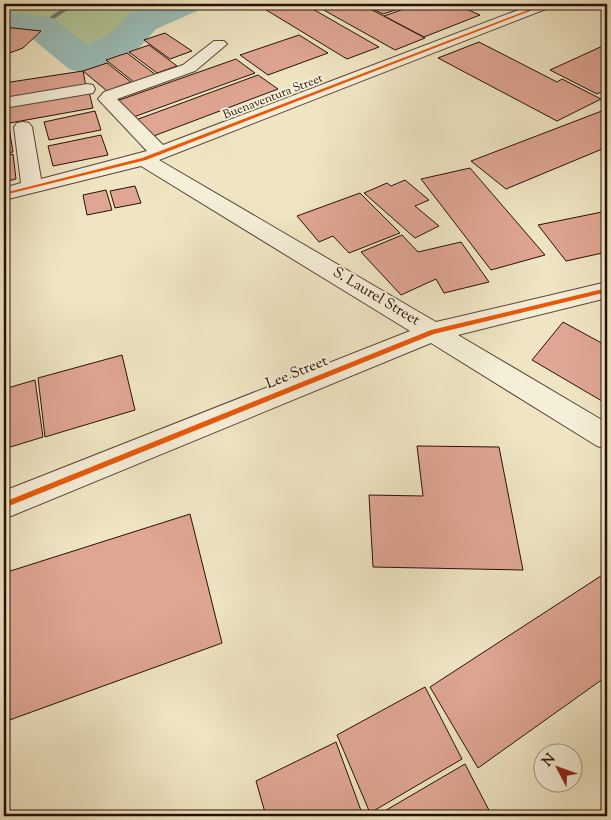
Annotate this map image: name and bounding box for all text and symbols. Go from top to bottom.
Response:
street label: Buenaventura Street [220,70,326,124]
street label: S. Laurel Street [328,263,424,331]
street label: Lee Street [263,351,331,395]
north arrow [534,742,584,792]
text: N [538,750,561,772]

